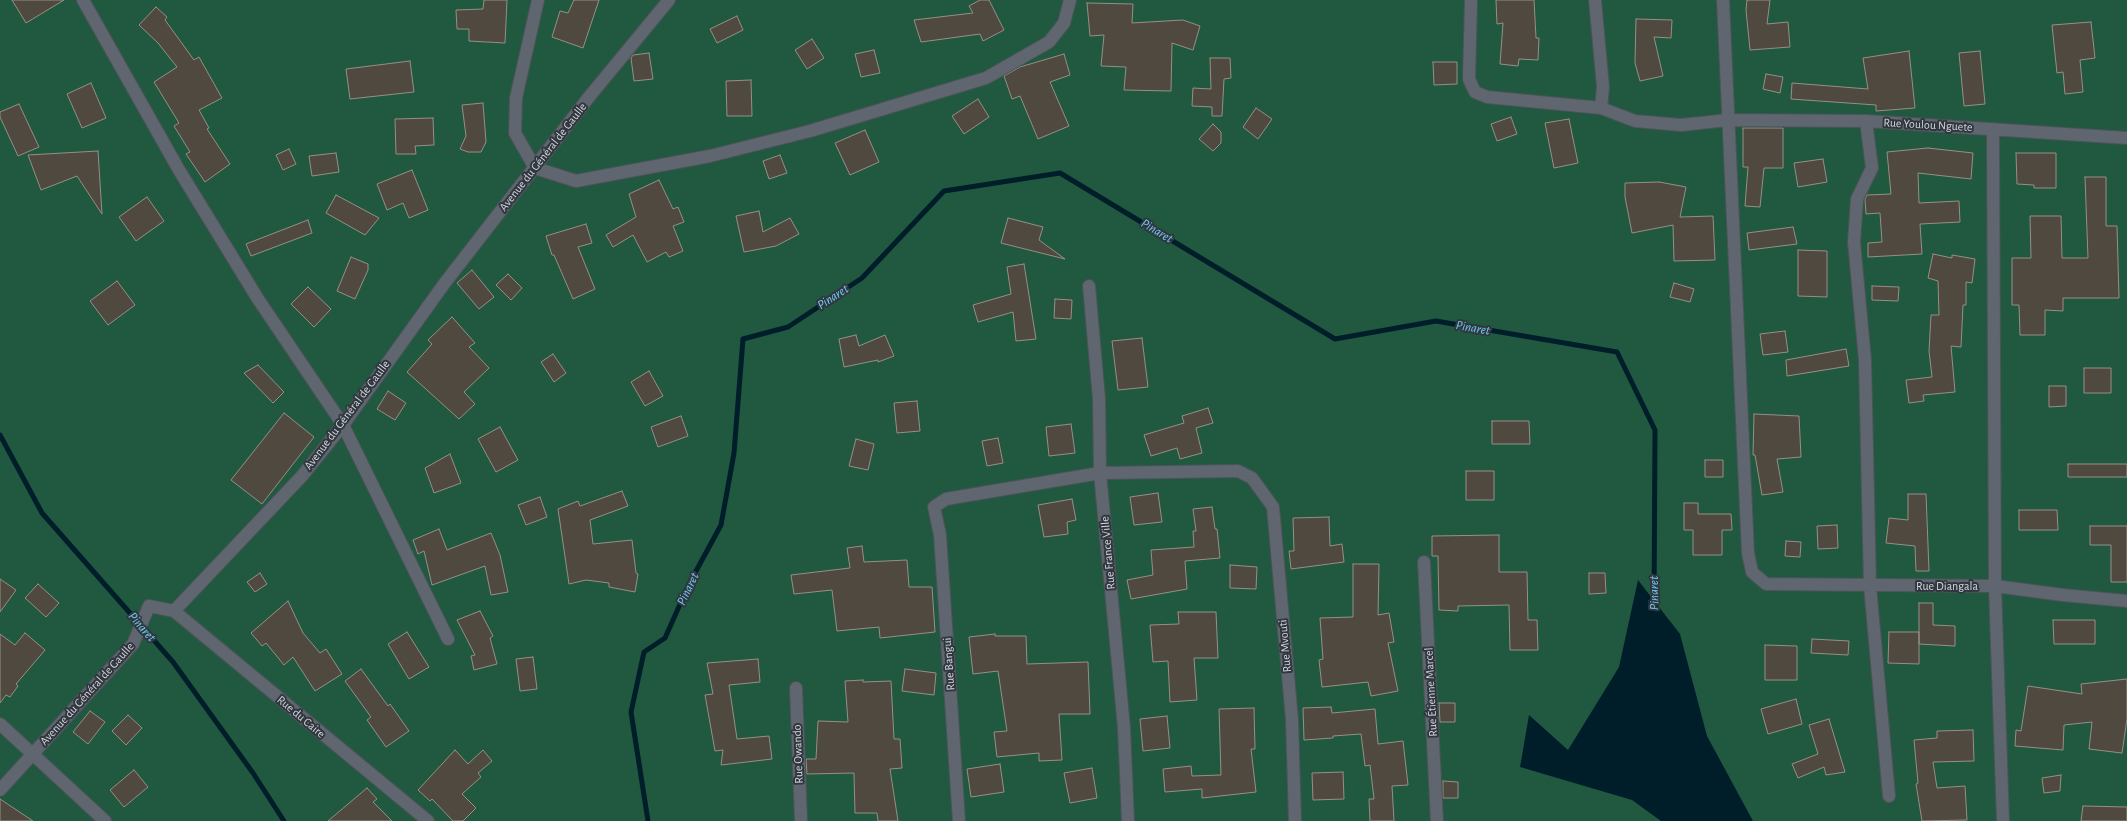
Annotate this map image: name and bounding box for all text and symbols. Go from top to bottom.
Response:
street label: Avenue du Général de Gaulle [496,100,590,214]
street label: Rue Youlou Nguete [1883,115,1973,135]
water label: Pinaret [1138,215,1176,247]
water label: Pinaret [814,281,852,313]
water label: Pinaret [1455,317,1491,339]
street label: Avenue du Général de Gaulle [301,357,393,473]
street label: Rue France Ville [1098,516,1118,590]
water label: Pinaret [673,570,703,608]
water label: Pinaret [1646,576,1662,610]
street label: Rue Diangala [1916,579,1978,593]
water label: Pinaret [125,609,159,645]
street label: Rue Mvouti [1276,619,1294,673]
street label: Rue Bangui [940,637,958,691]
street label: Avenue du Général de Gaulle [37,640,137,748]
street label: Rue Étienne Marcel [1421,647,1441,737]
street label: Rue du Caire [274,693,328,741]
street label: Rue Owando [790,724,806,784]

